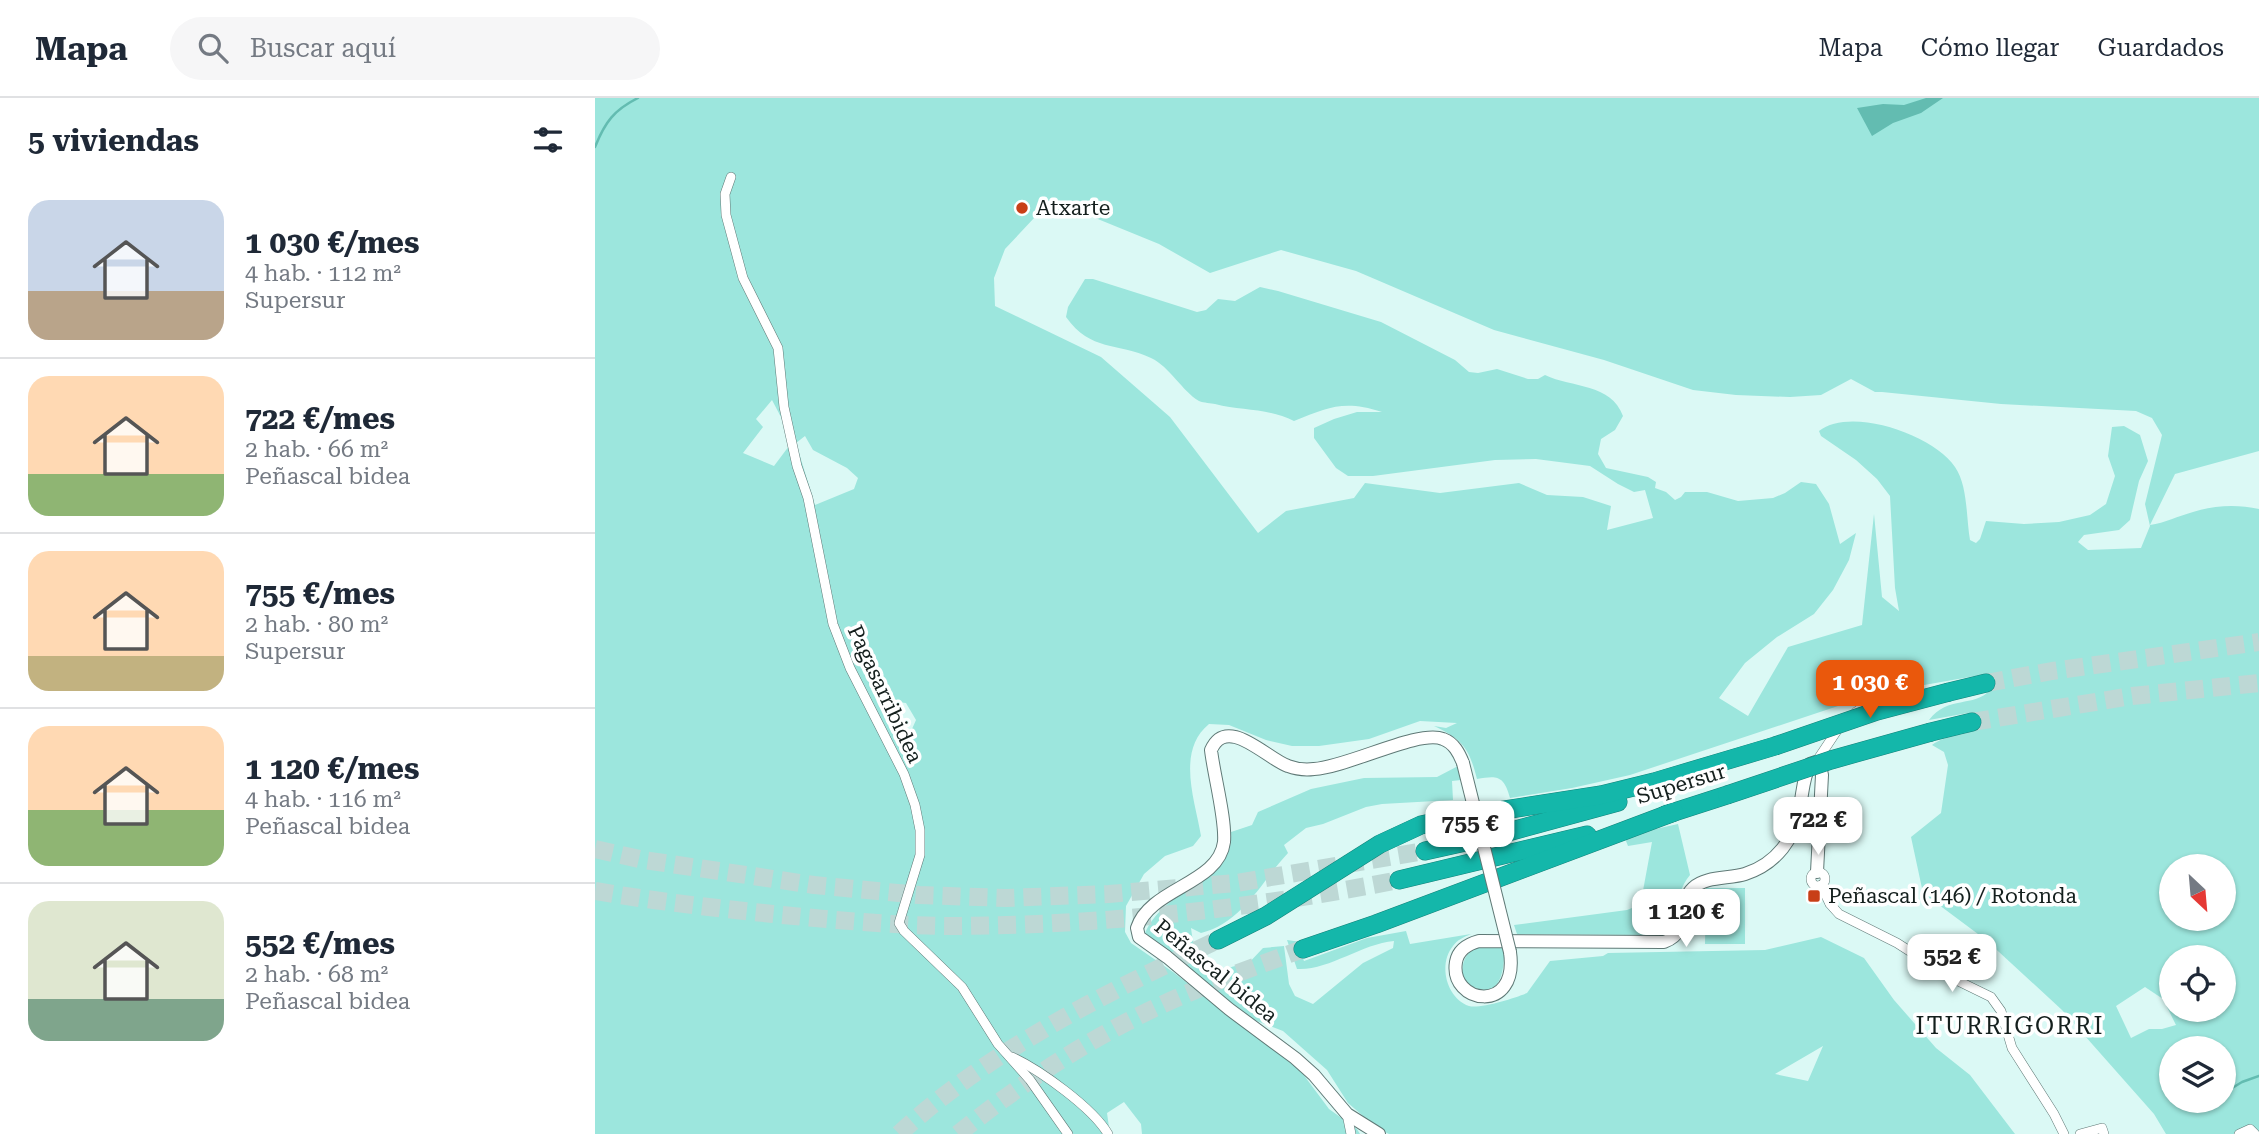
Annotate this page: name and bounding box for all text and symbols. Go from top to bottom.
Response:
search box [170,17,660,80]
text: Mapa [35,29,128,68]
icon: search [194,29,232,67]
text: Buscar aquí [250,33,396,63]
text: Mapa [1819,34,1883,62]
text: Cómo llegar [1921,34,2059,62]
text: Guardados [2097,34,2224,62]
icon: filters [529,121,567,159]
text: 5 viviendas [28,123,199,158]
place label: Atxarte [1036,196,1110,220]
marker: Atxarte [1014,200,1030,216]
text: 1 030 €/mes [245,225,419,260]
icon: home [84,228,168,312]
text: 4 hab. · 112 m² [245,260,401,287]
text: Supersur [245,287,345,314]
text: 722 €/mes [245,401,395,436]
icon: home [84,404,168,488]
text: 2 hab. · 66 m² [245,436,388,463]
text: Peñascal bidea [245,463,410,490]
text: 755 €/mes [245,576,395,611]
icon: home [84,579,168,663]
text: 2 hab. · 80 m² [245,611,388,638]
street label: Pagasarribidea [843,621,928,767]
text: Supersur [245,638,345,665]
pin: 1 030 € [1805,660,1935,720]
text: 1 030 € [1832,669,1908,696]
text: 1 120 €/mes [245,751,419,786]
icon: home [84,754,168,838]
street label: Supersur [1634,759,1729,809]
text: 4 hab. · 116 m² [245,786,401,813]
pin: 722 € [1769,798,1867,857]
pin: 755 € [1421,802,1519,861]
text: 722 € [1789,806,1847,833]
text: 755 € [1441,810,1499,837]
text: Peñascal bidea [245,813,410,840]
north arrow [2159,854,2237,931]
map controls [2159,854,2236,1113]
place label: Peñascal (146) / Rotonda [1828,884,2077,908]
marker: Peñascal (146) / Rotonda [1806,888,1822,904]
pin: 1 120 € [1621,890,1751,949]
text: 1 120 € [1648,898,1724,925]
street label: Peñascal bidea [1150,914,1283,1028]
text: 552 €/mes [245,926,395,961]
icon: home [84,929,168,1013]
pin: 552 € [1903,934,2001,994]
text: 552 € [1923,943,1981,970]
button: locate [2159,945,2236,1022]
text: 2 hab. · 68 m² [245,961,388,988]
text: Peñascal bidea [245,988,410,1015]
district label: ITURRIGORRI [1916,1012,2104,1040]
button: layers [2159,1036,2236,1113]

